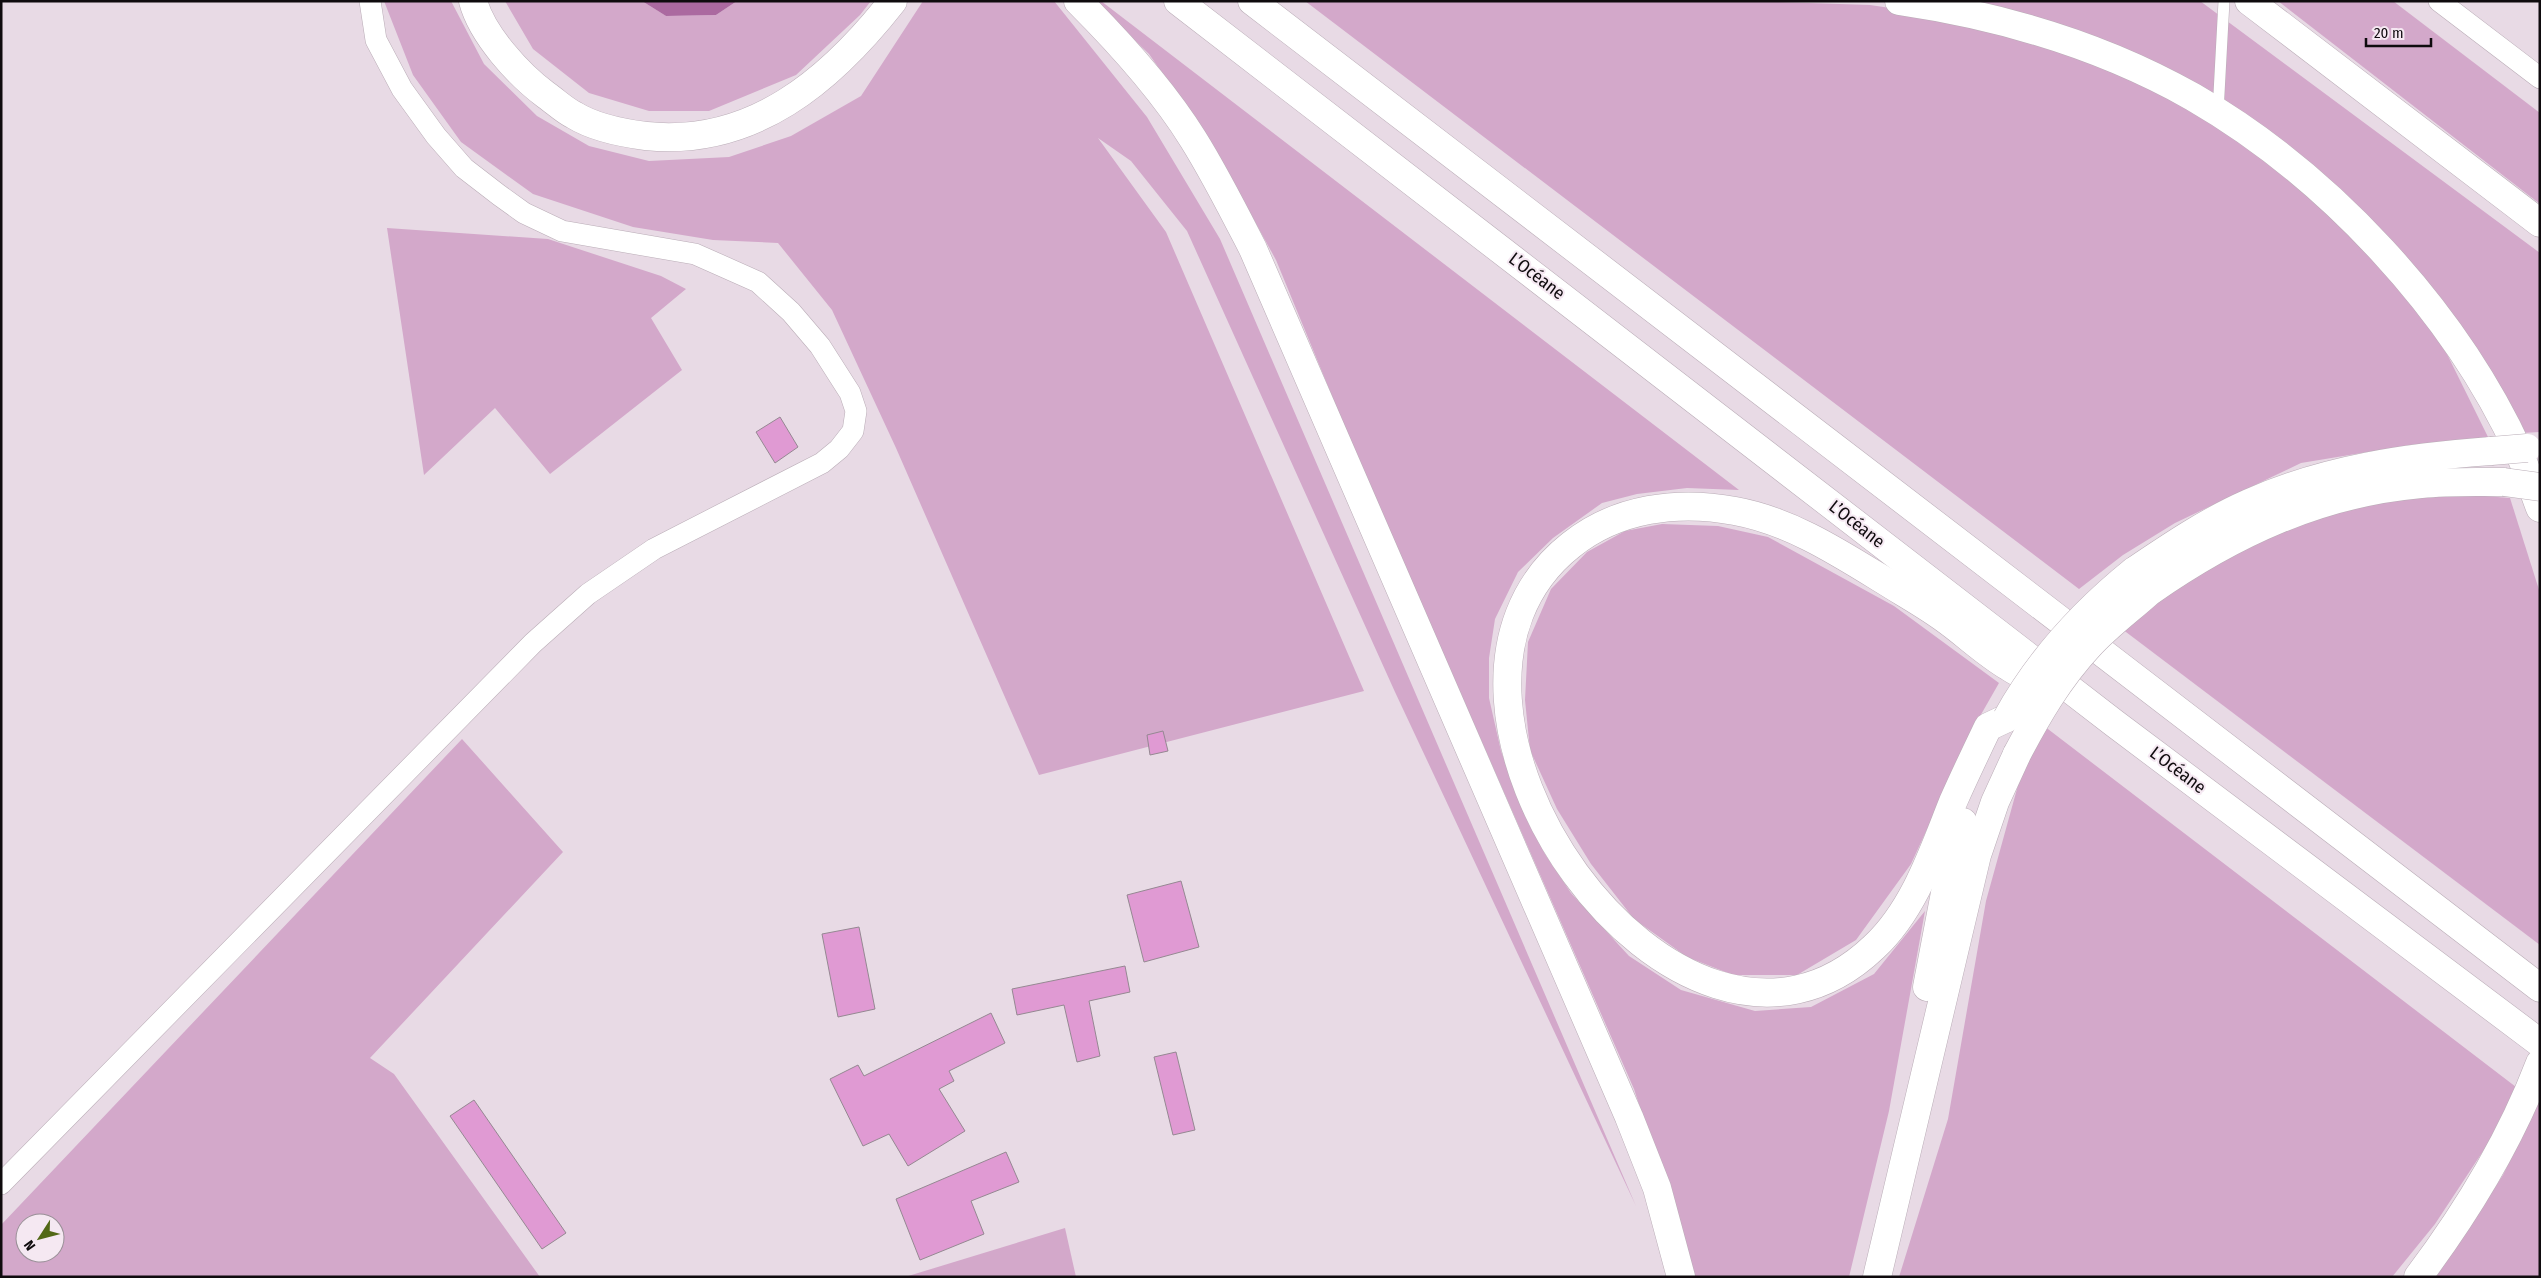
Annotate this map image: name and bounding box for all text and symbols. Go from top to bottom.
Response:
scale bar [2366,15,2431,47]
text: 20 m [2374,24,2404,42]
street label: L’Océane [1505,248,1569,304]
street label: L’Océane [1825,495,1889,553]
street label: L’Océane [2146,742,2210,798]
north arrow [15,1213,65,1263]
text: N [21,1237,39,1254]

